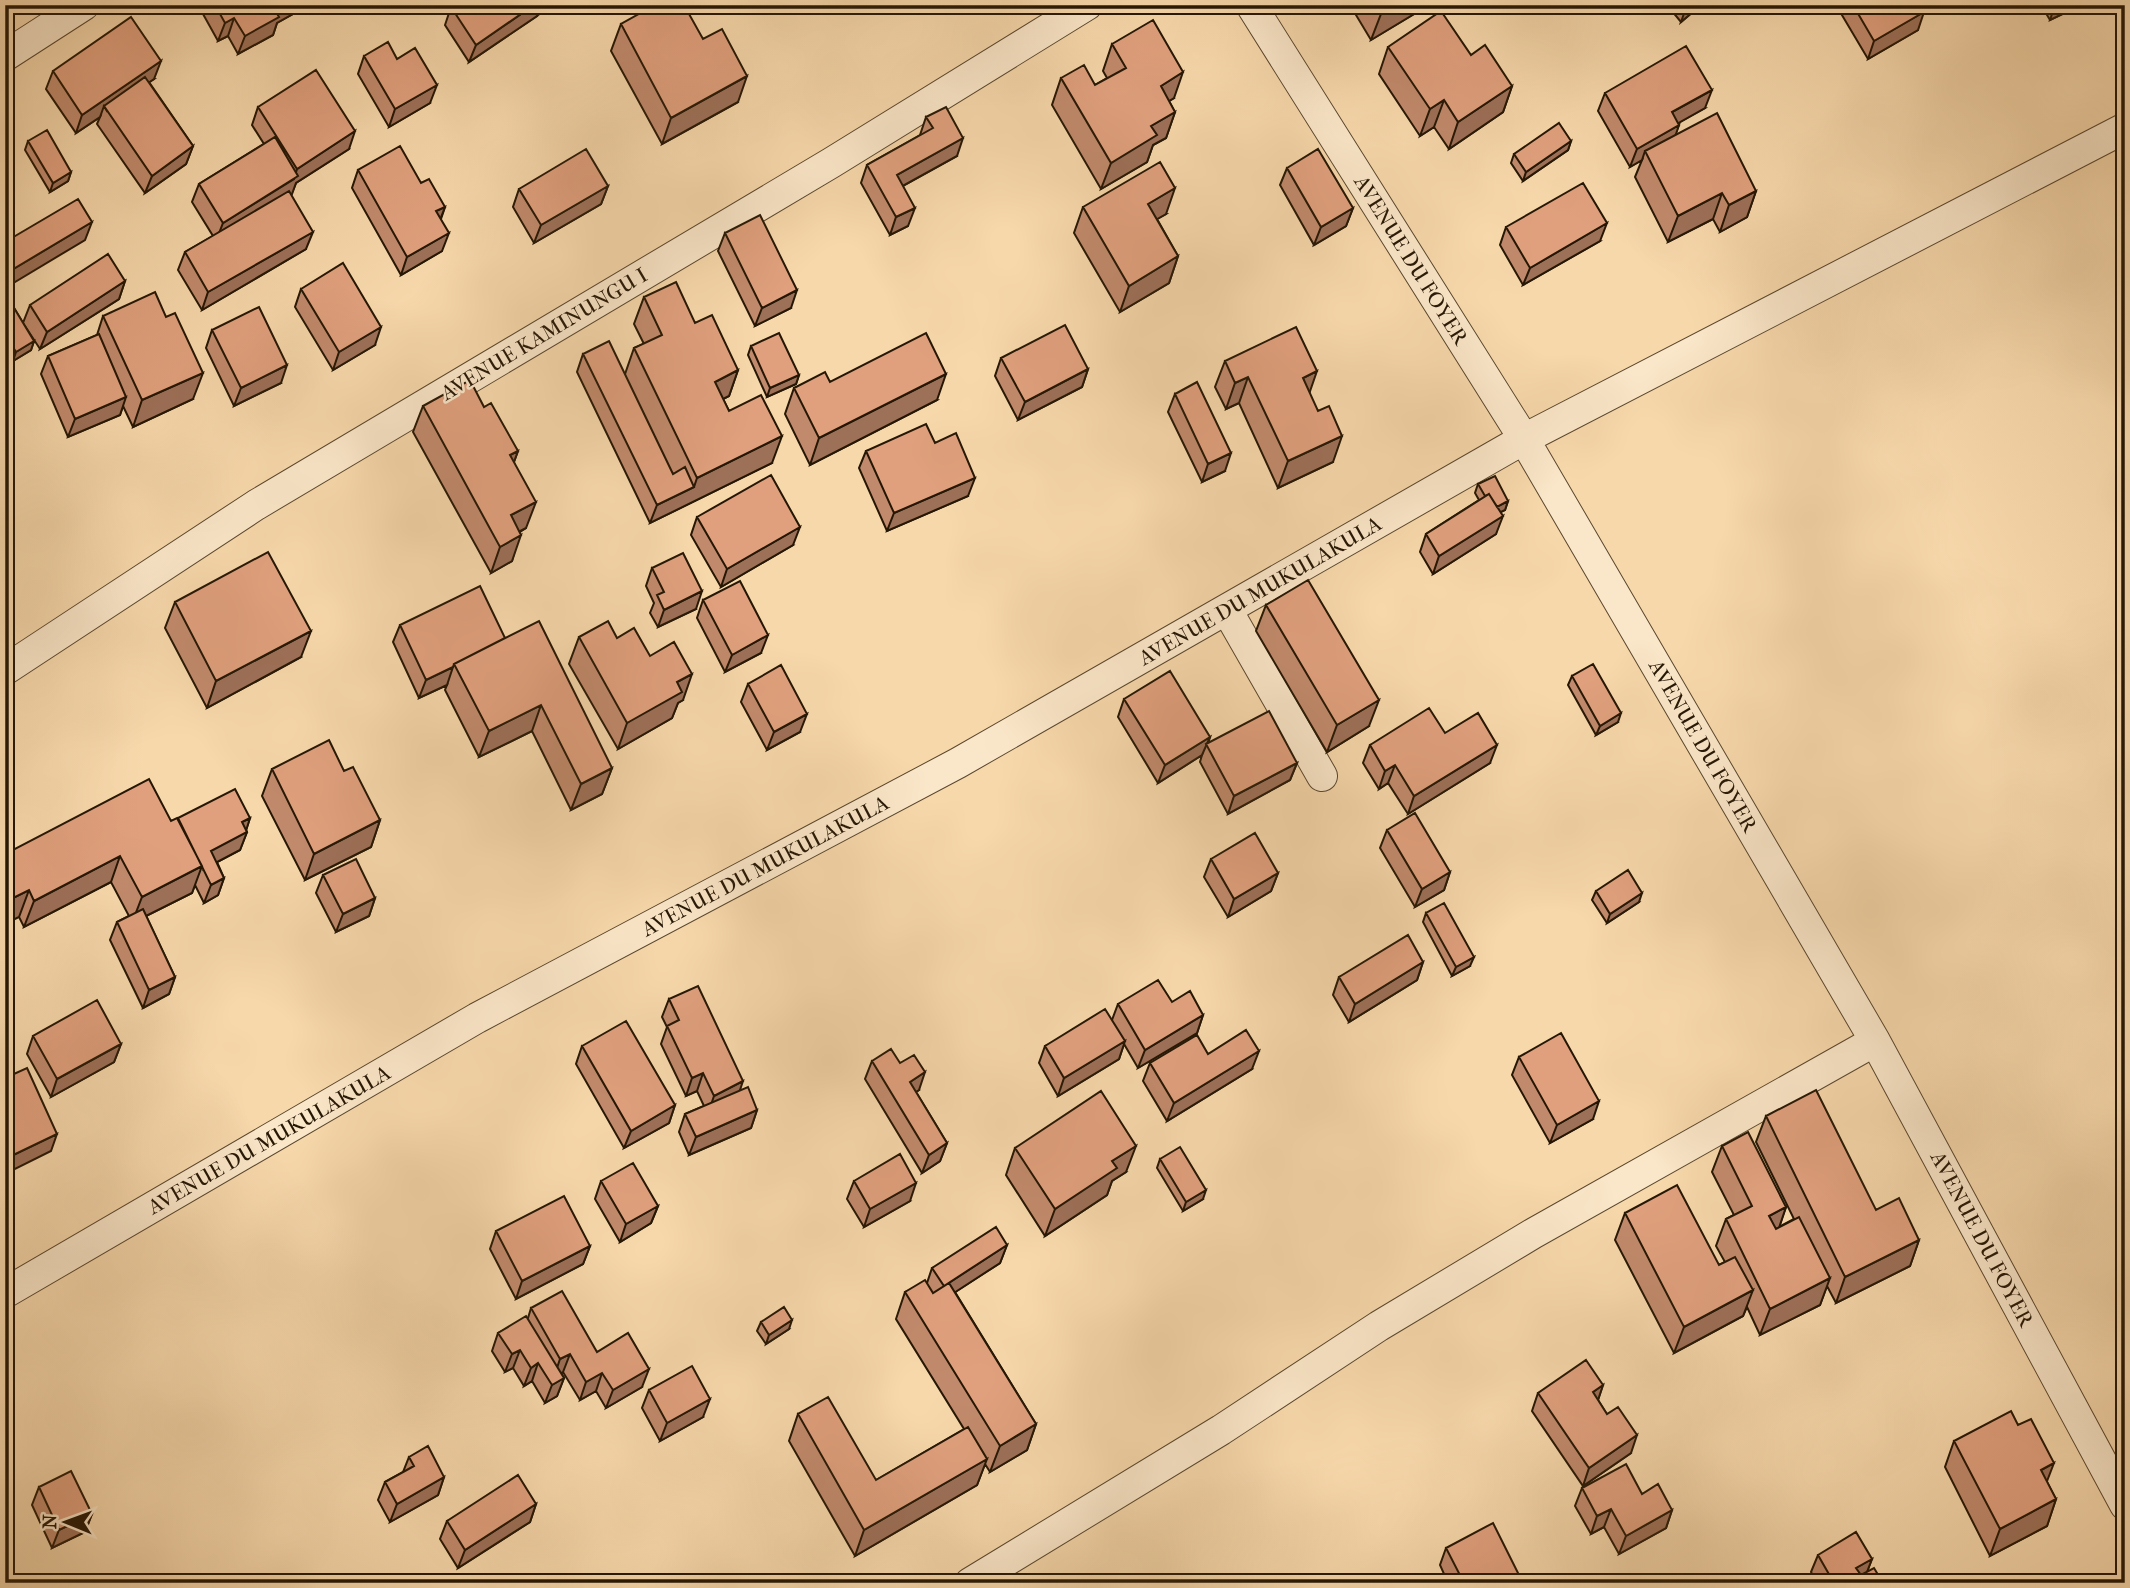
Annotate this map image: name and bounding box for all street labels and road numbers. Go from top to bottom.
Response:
street label: AVENUE DU FOYER [1349,170,1473,350]
street label: AVENUE KAMINUNGU I [436,263,652,406]
street label: AVENUE DU MUKULAKULA [1134,511,1386,671]
street label: AVENUE DU FOYER [1643,655,1763,837]
street label: AVENUE DU MUKULAKULA [637,790,893,942]
street label: AVENUE DU MUKULAKULA [143,1060,395,1220]
street label: AVENUE DU FOYER [1925,1146,2039,1331]

